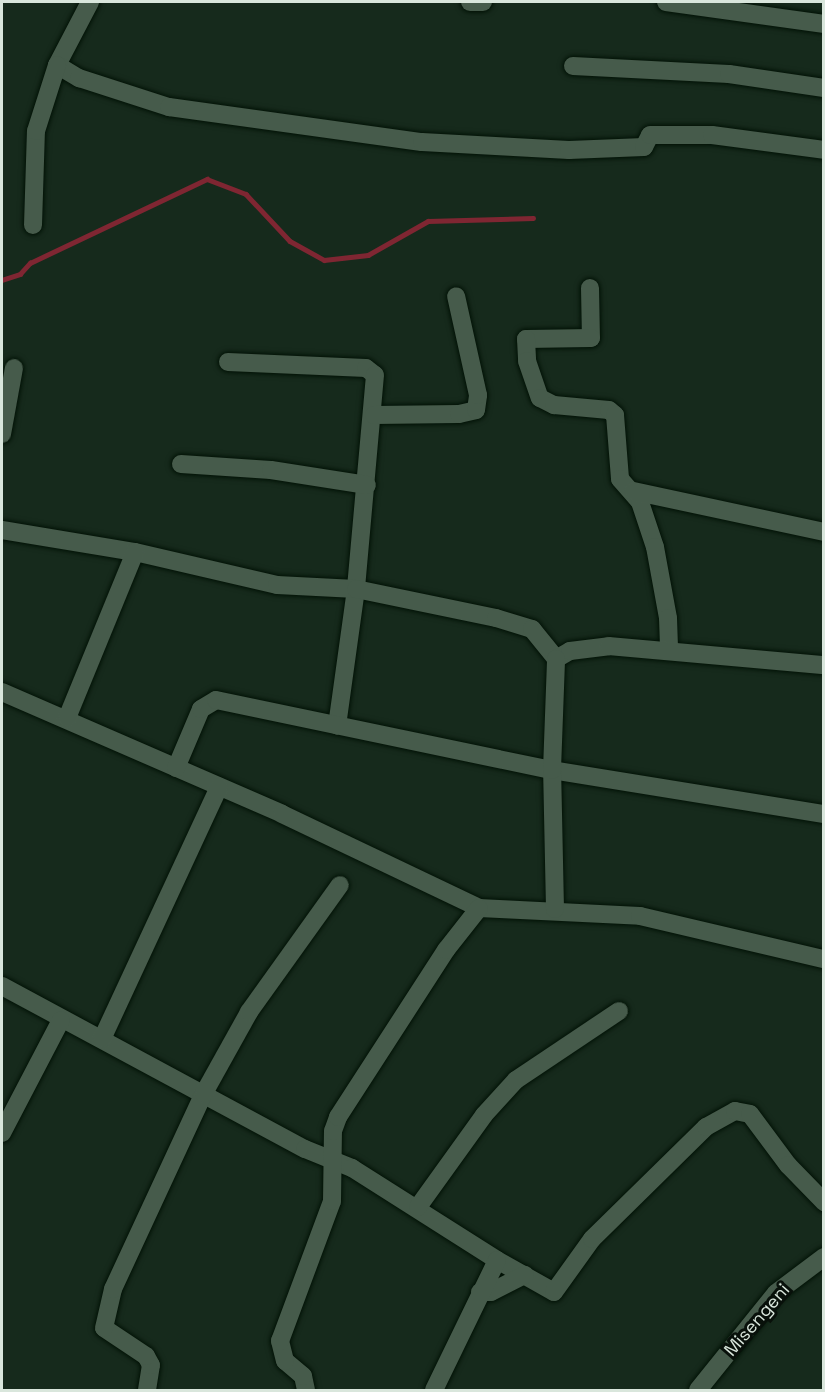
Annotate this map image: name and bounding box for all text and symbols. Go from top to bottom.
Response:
street label: Misengeni [720,1279,794,1361]

